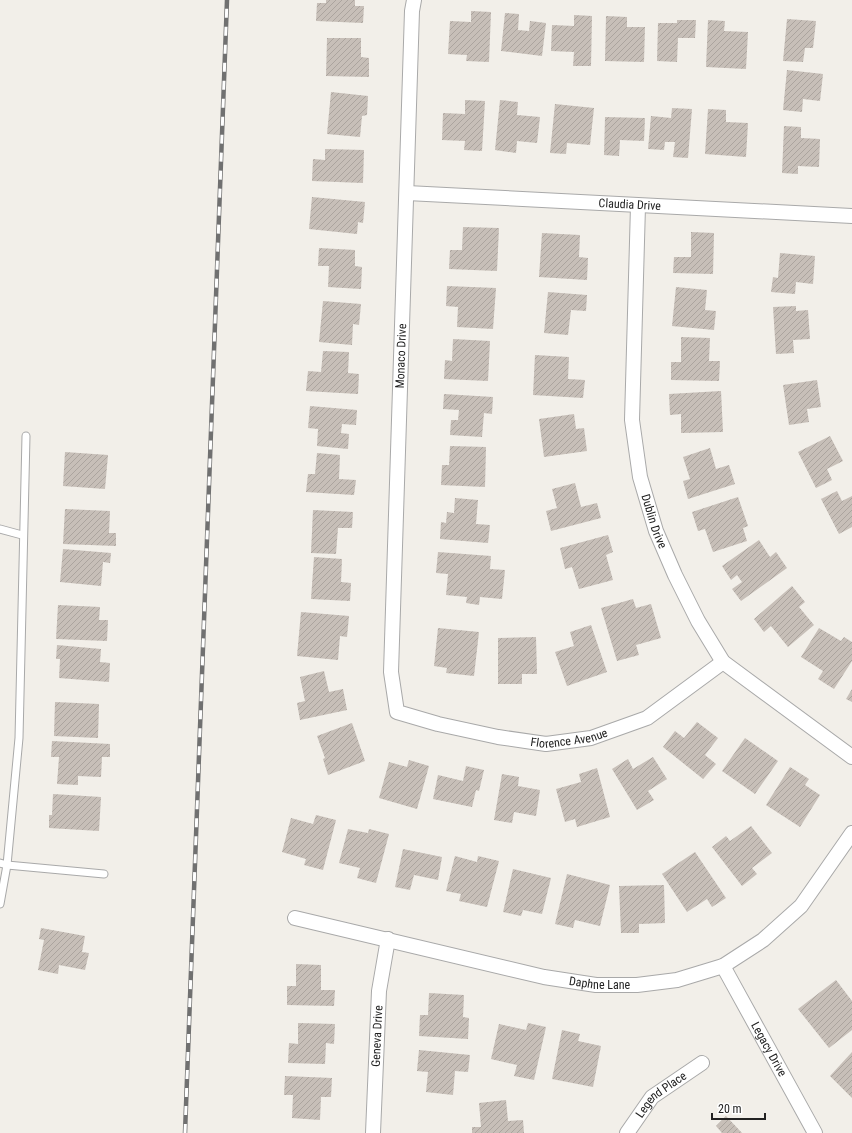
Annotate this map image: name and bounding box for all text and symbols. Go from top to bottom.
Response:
street label: Claudia Drive [598,196,662,213]
street label: Monaco Drive [393,323,409,389]
street label: Dublin Drive [638,492,670,551]
street label: Florence Avenue [530,726,610,751]
street label: Daphne Lane [568,974,631,992]
street label: Geneva Drive [369,1005,385,1067]
street label: Legacy Drive [748,1019,790,1079]
street label: Legend Place [633,1068,689,1120]
scale bar [712,1095,765,1121]
text: 20 m [718,1102,742,1116]

